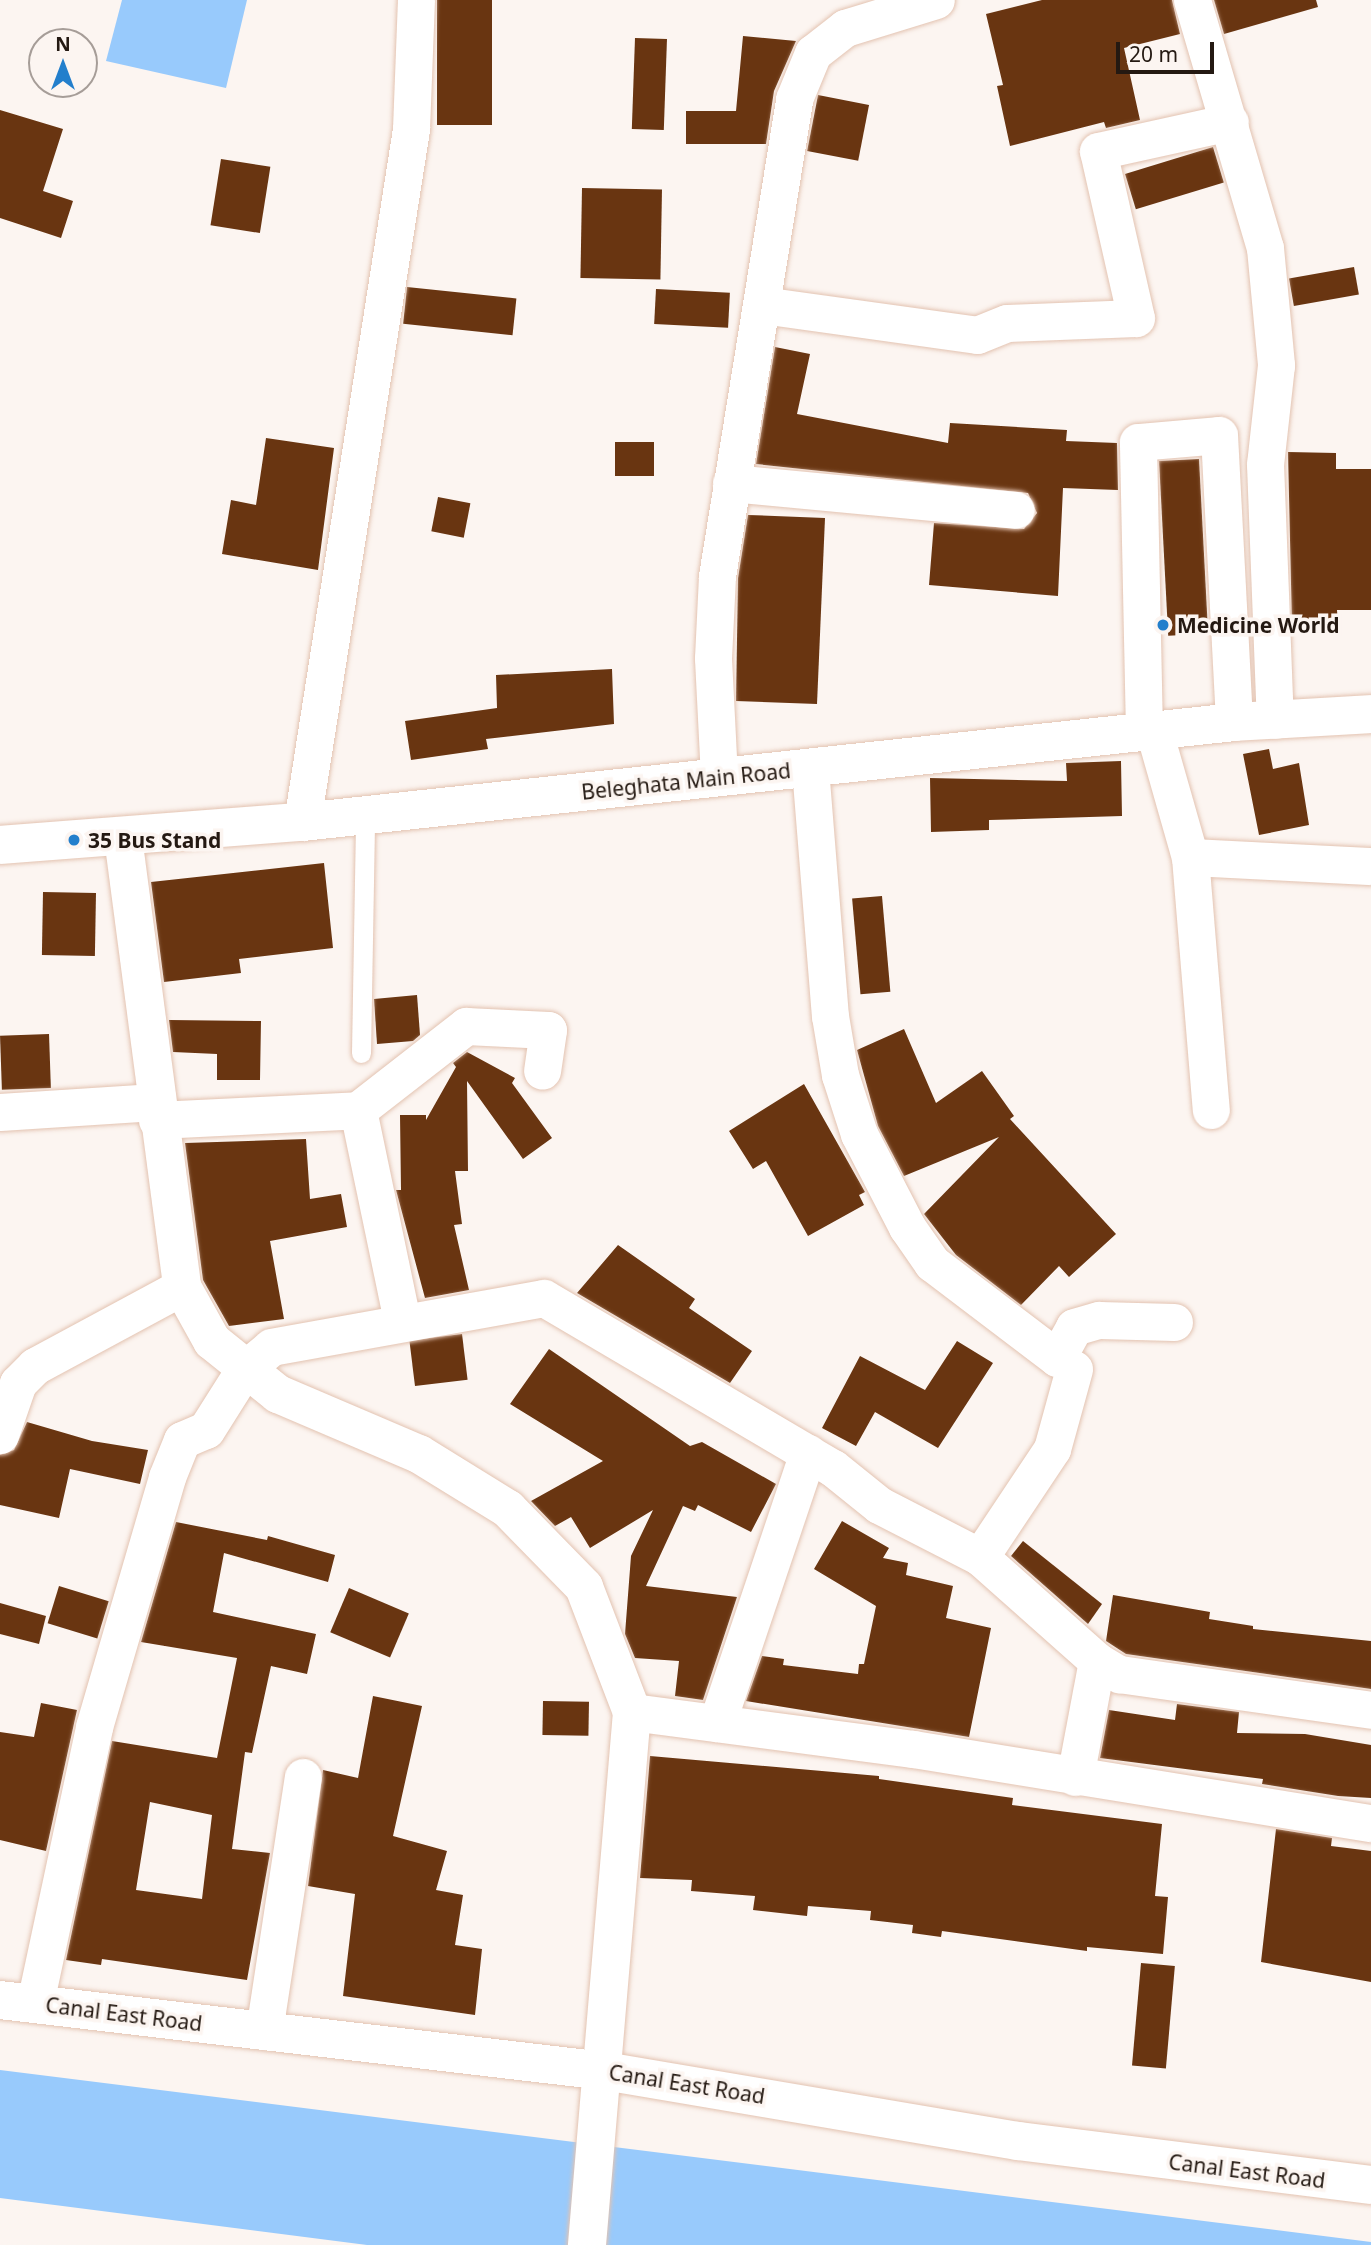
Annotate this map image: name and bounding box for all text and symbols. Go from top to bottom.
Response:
north arrow [28,28,98,98]
scale bar [1119,28,1217,72]
text: N [55,31,71,57]
text: 20 m [1129,40,1178,68]
place label: Medicine World [1177,612,1340,638]
marker: Medicine World [1155,617,1171,633]
street label: Beleghata Main Road [580,757,792,805]
place label: 35 Bus Stand [88,827,221,853]
marker: 35 Bus Stand [66,832,82,848]
street label: Canal East Road [44,1992,204,2036]
street label: Canal East Road [607,2059,767,2109]
street label: Canal East Road [1167,2149,1327,2193]

